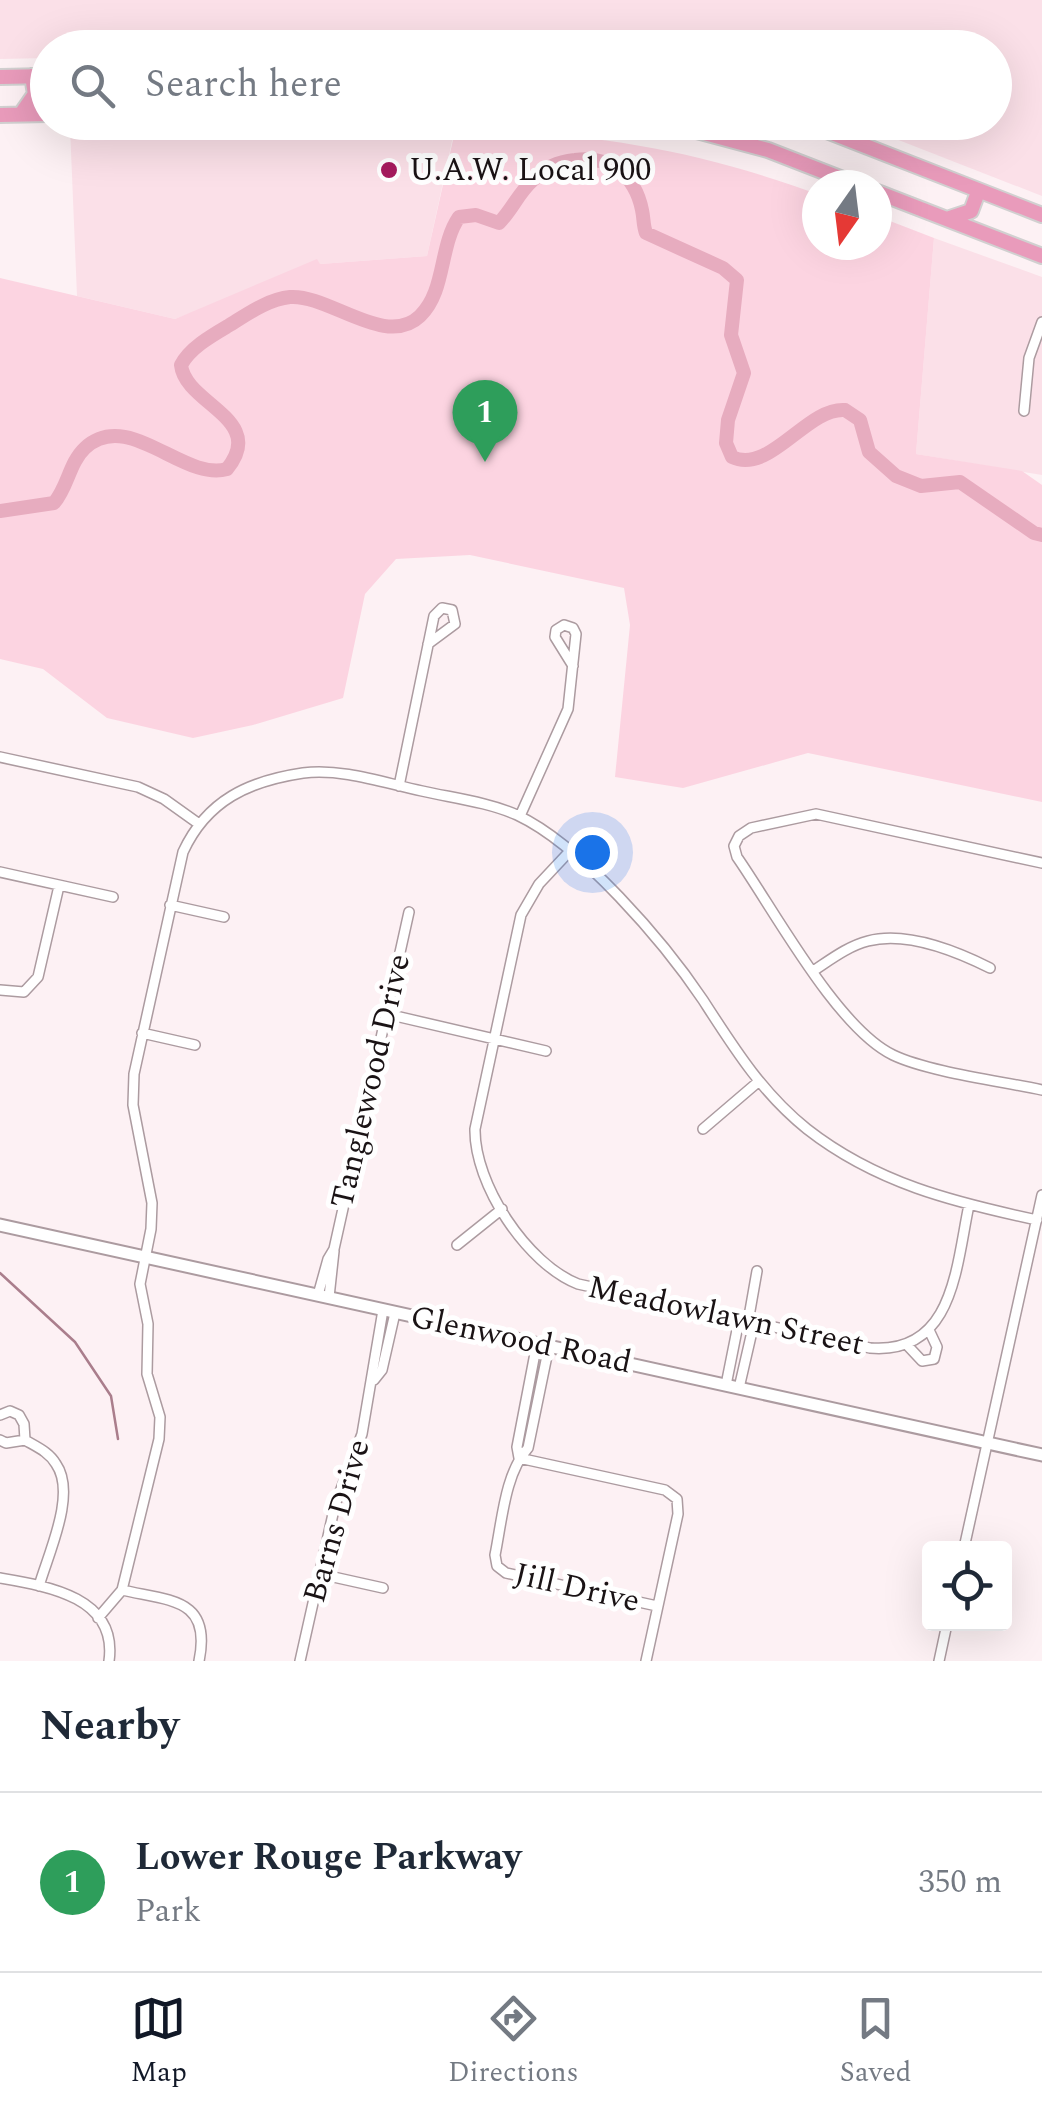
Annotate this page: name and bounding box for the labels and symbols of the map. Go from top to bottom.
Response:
place label: U.A.W. Local 900 [409,146,651,195]
marker: U.A.W. Local 900 [378,159,400,181]
north arrow [802,170,892,260]
pin: 1 [452,380,518,462]
your location [567,827,618,878]
street label: Tanglewood Drive [318,949,424,1213]
street label: Meadowlawn Street [583,1263,869,1369]
street label: Glenwood Road [406,1293,636,1387]
street label: Barns Drive [290,1433,384,1609]
street label: Jill Drive [509,1550,645,1626]

